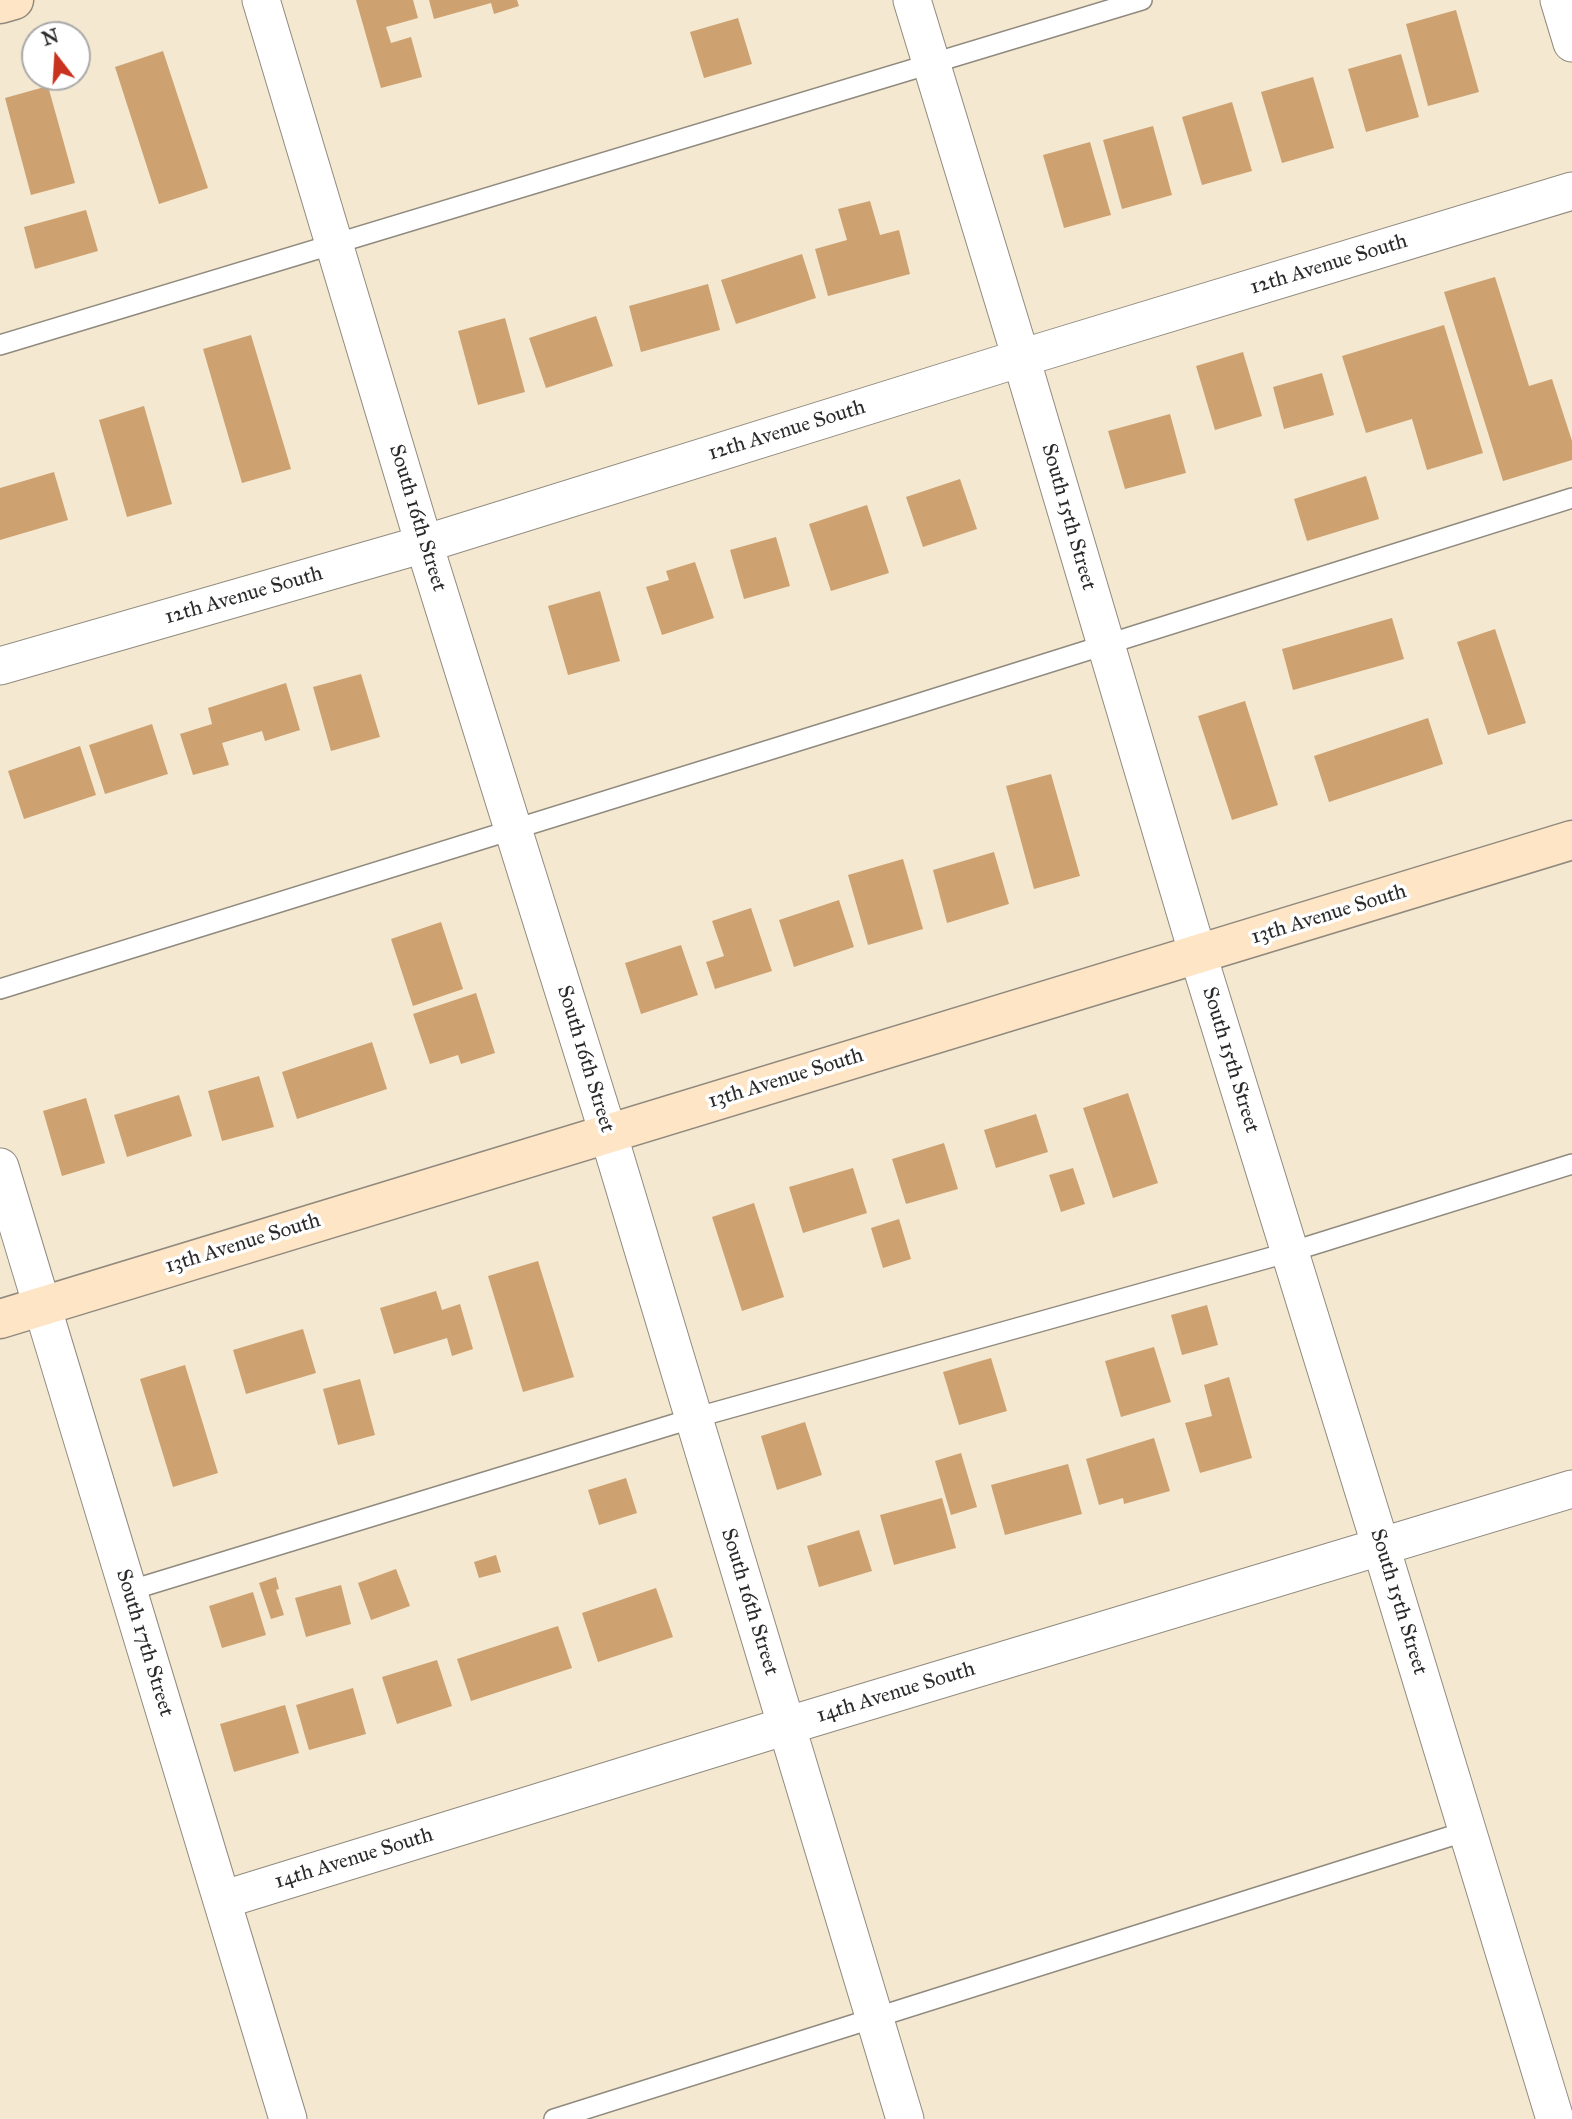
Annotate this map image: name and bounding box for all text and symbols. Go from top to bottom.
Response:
north arrow [21,21,91,91]
text: N [39,24,61,51]
street label: 12th Avenue South [1247,229,1411,301]
street label: 12th Avenue South [705,395,869,467]
street label: South 16th Street [383,441,451,595]
street label: South 15th Street [1035,441,1101,593]
street label: 12th Avenue South [162,561,326,631]
street label: 13th Avenue South [1248,879,1410,951]
street label: South 16th Street [551,982,619,1136]
street label: South 15th Street [1196,984,1264,1136]
street label: 13th Avenue South [705,1043,867,1115]
street label: 13th Avenue South [162,1208,324,1280]
street label: South 16th Street [715,1525,783,1679]
street label: South 15th Street [1364,1526,1432,1678]
street label: South 17th Street [110,1566,178,1720]
street label: 14th Avenue South [814,1657,978,1729]
street label: 14th Avenue South [272,1823,436,1895]

